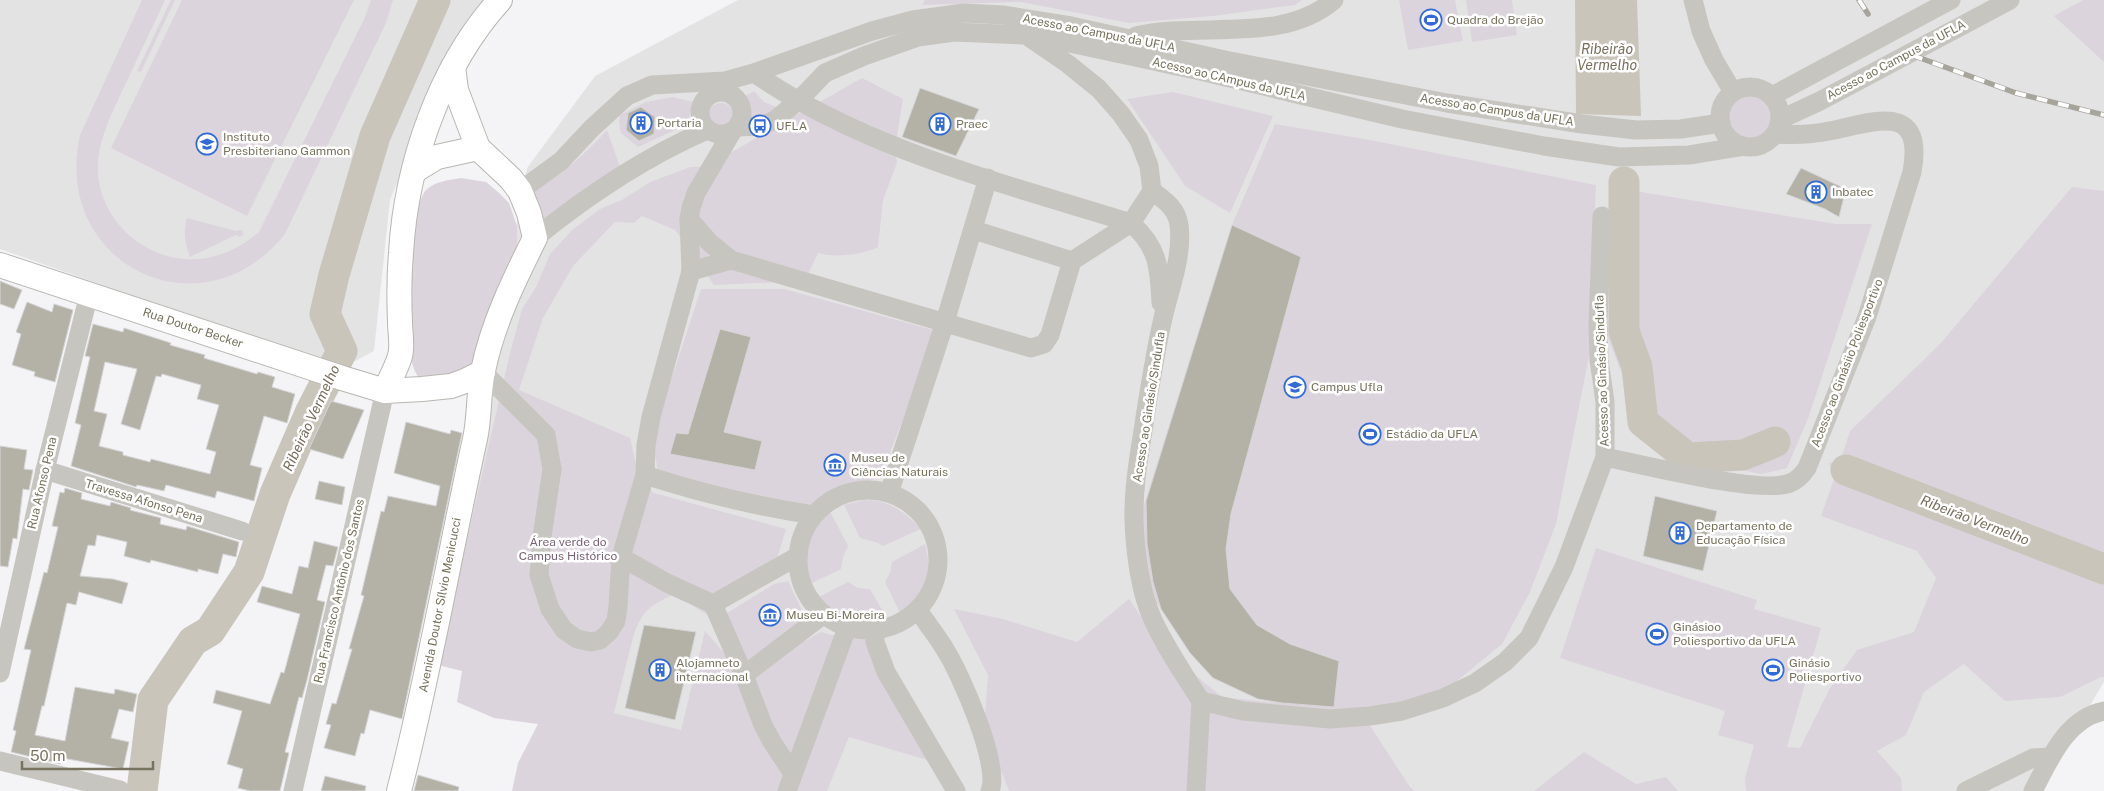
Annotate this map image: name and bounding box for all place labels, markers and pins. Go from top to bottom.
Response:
sports icon: Quadra do Brejão [1419,8,1443,32]
place label: Quadra do Brejão [1447,13,1544,27]
building icon: Portaria [629,111,653,135]
building icon: Praec [928,112,952,136]
bus stop icon: UFLA [748,114,772,138]
place label: Portaria [657,116,701,130]
place label: Praec [956,117,988,131]
place label: UFLA [776,119,808,133]
place label: Instituto Presbiteriano Gammon [223,130,350,158]
school or university icon: Instituto Presbiteriano Gammon [195,132,219,156]
building icon: Inbatec [1804,180,1828,204]
place label: Inbatec [1832,185,1874,199]
school or university icon: Campus Ufla [1283,375,1307,399]
place label: Campus Ufla [1311,380,1383,394]
sports icon: Estádio da UFLA [1358,422,1382,446]
place label: Estádio da UFLA [1386,427,1479,441]
place label: Museu de Ciências Naturais [851,451,948,479]
museum icon: Museu de Ciências Naturais [823,453,847,477]
place label: Departamento de Educação Física [1696,519,1793,547]
building icon: Departamento de Educação Física [1668,521,1692,545]
museum icon: Museu Bi-Moreira [758,603,782,627]
place label: Museu Bi-Moreira [786,608,885,622]
place label: Ginásioo Poliesportivo da UFLA [1673,620,1797,648]
sports icon: Ginásioo Poliesportivo da UFLA [1645,622,1669,646]
place label: Alojamneto internacional [676,656,749,684]
place label: Ginásio Poliesportivo [1789,656,1862,684]
building icon: Alojamneto internacional [648,658,672,682]
sports icon: Ginásio Poliesportivo [1761,658,1785,682]

